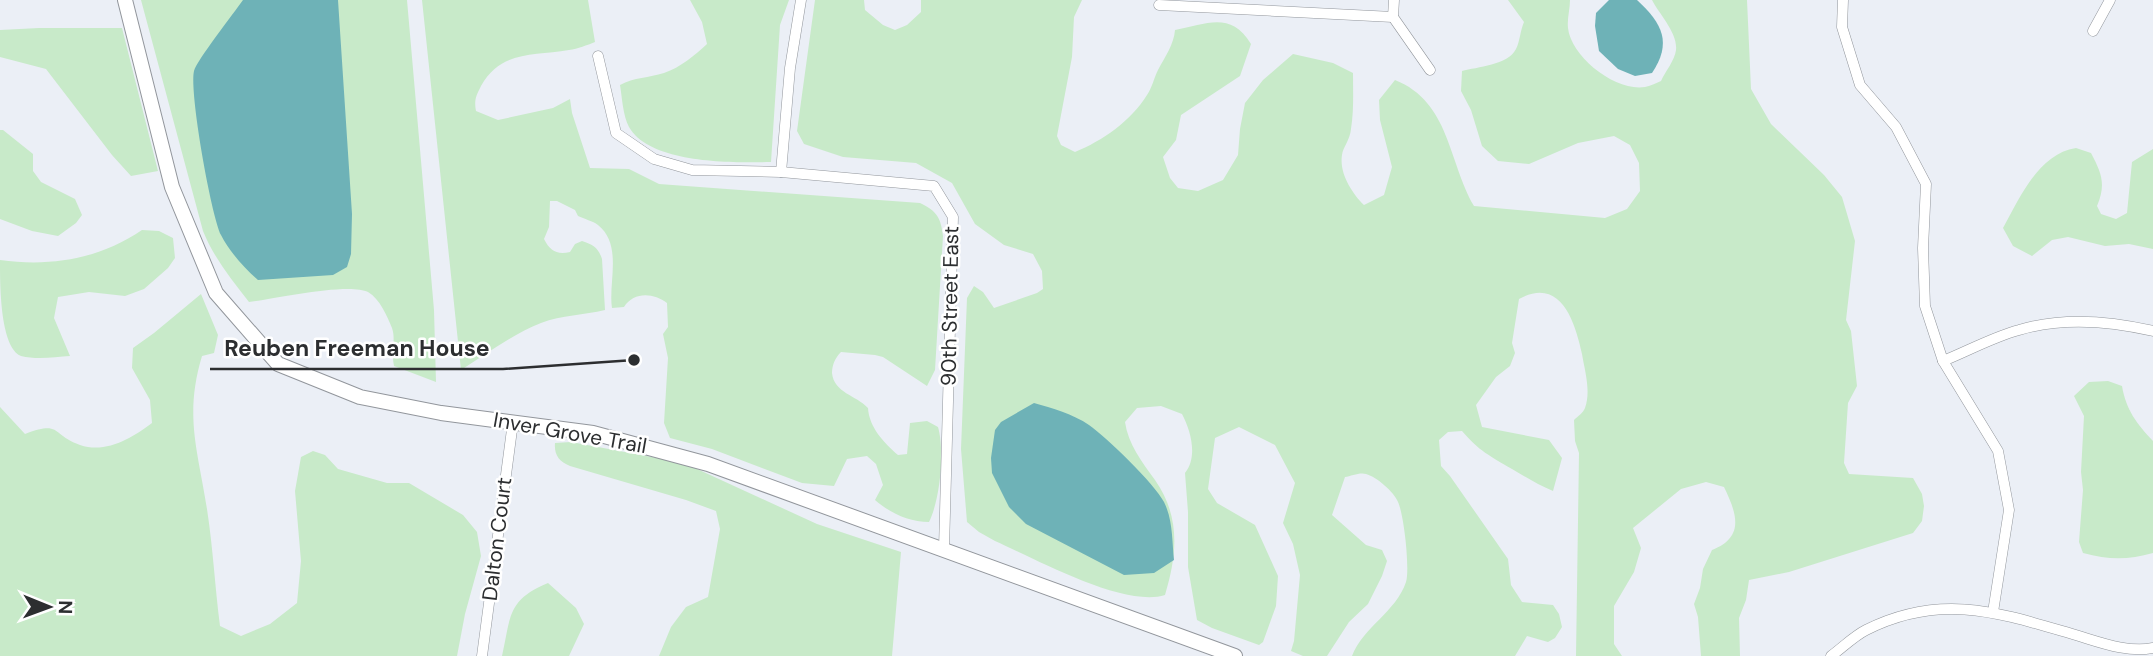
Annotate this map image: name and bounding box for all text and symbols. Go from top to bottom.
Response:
street label: 90th Street East [935,226,965,386]
callout: Reuben Freeman House [210,325,503,369]
text: Reuben Freeman House [224,333,490,363]
street label: Inver Grove Trail [491,406,649,460]
street label: Dalton Court [476,476,518,602]
north arrow [14,572,84,642]
text: N [53,600,78,614]

